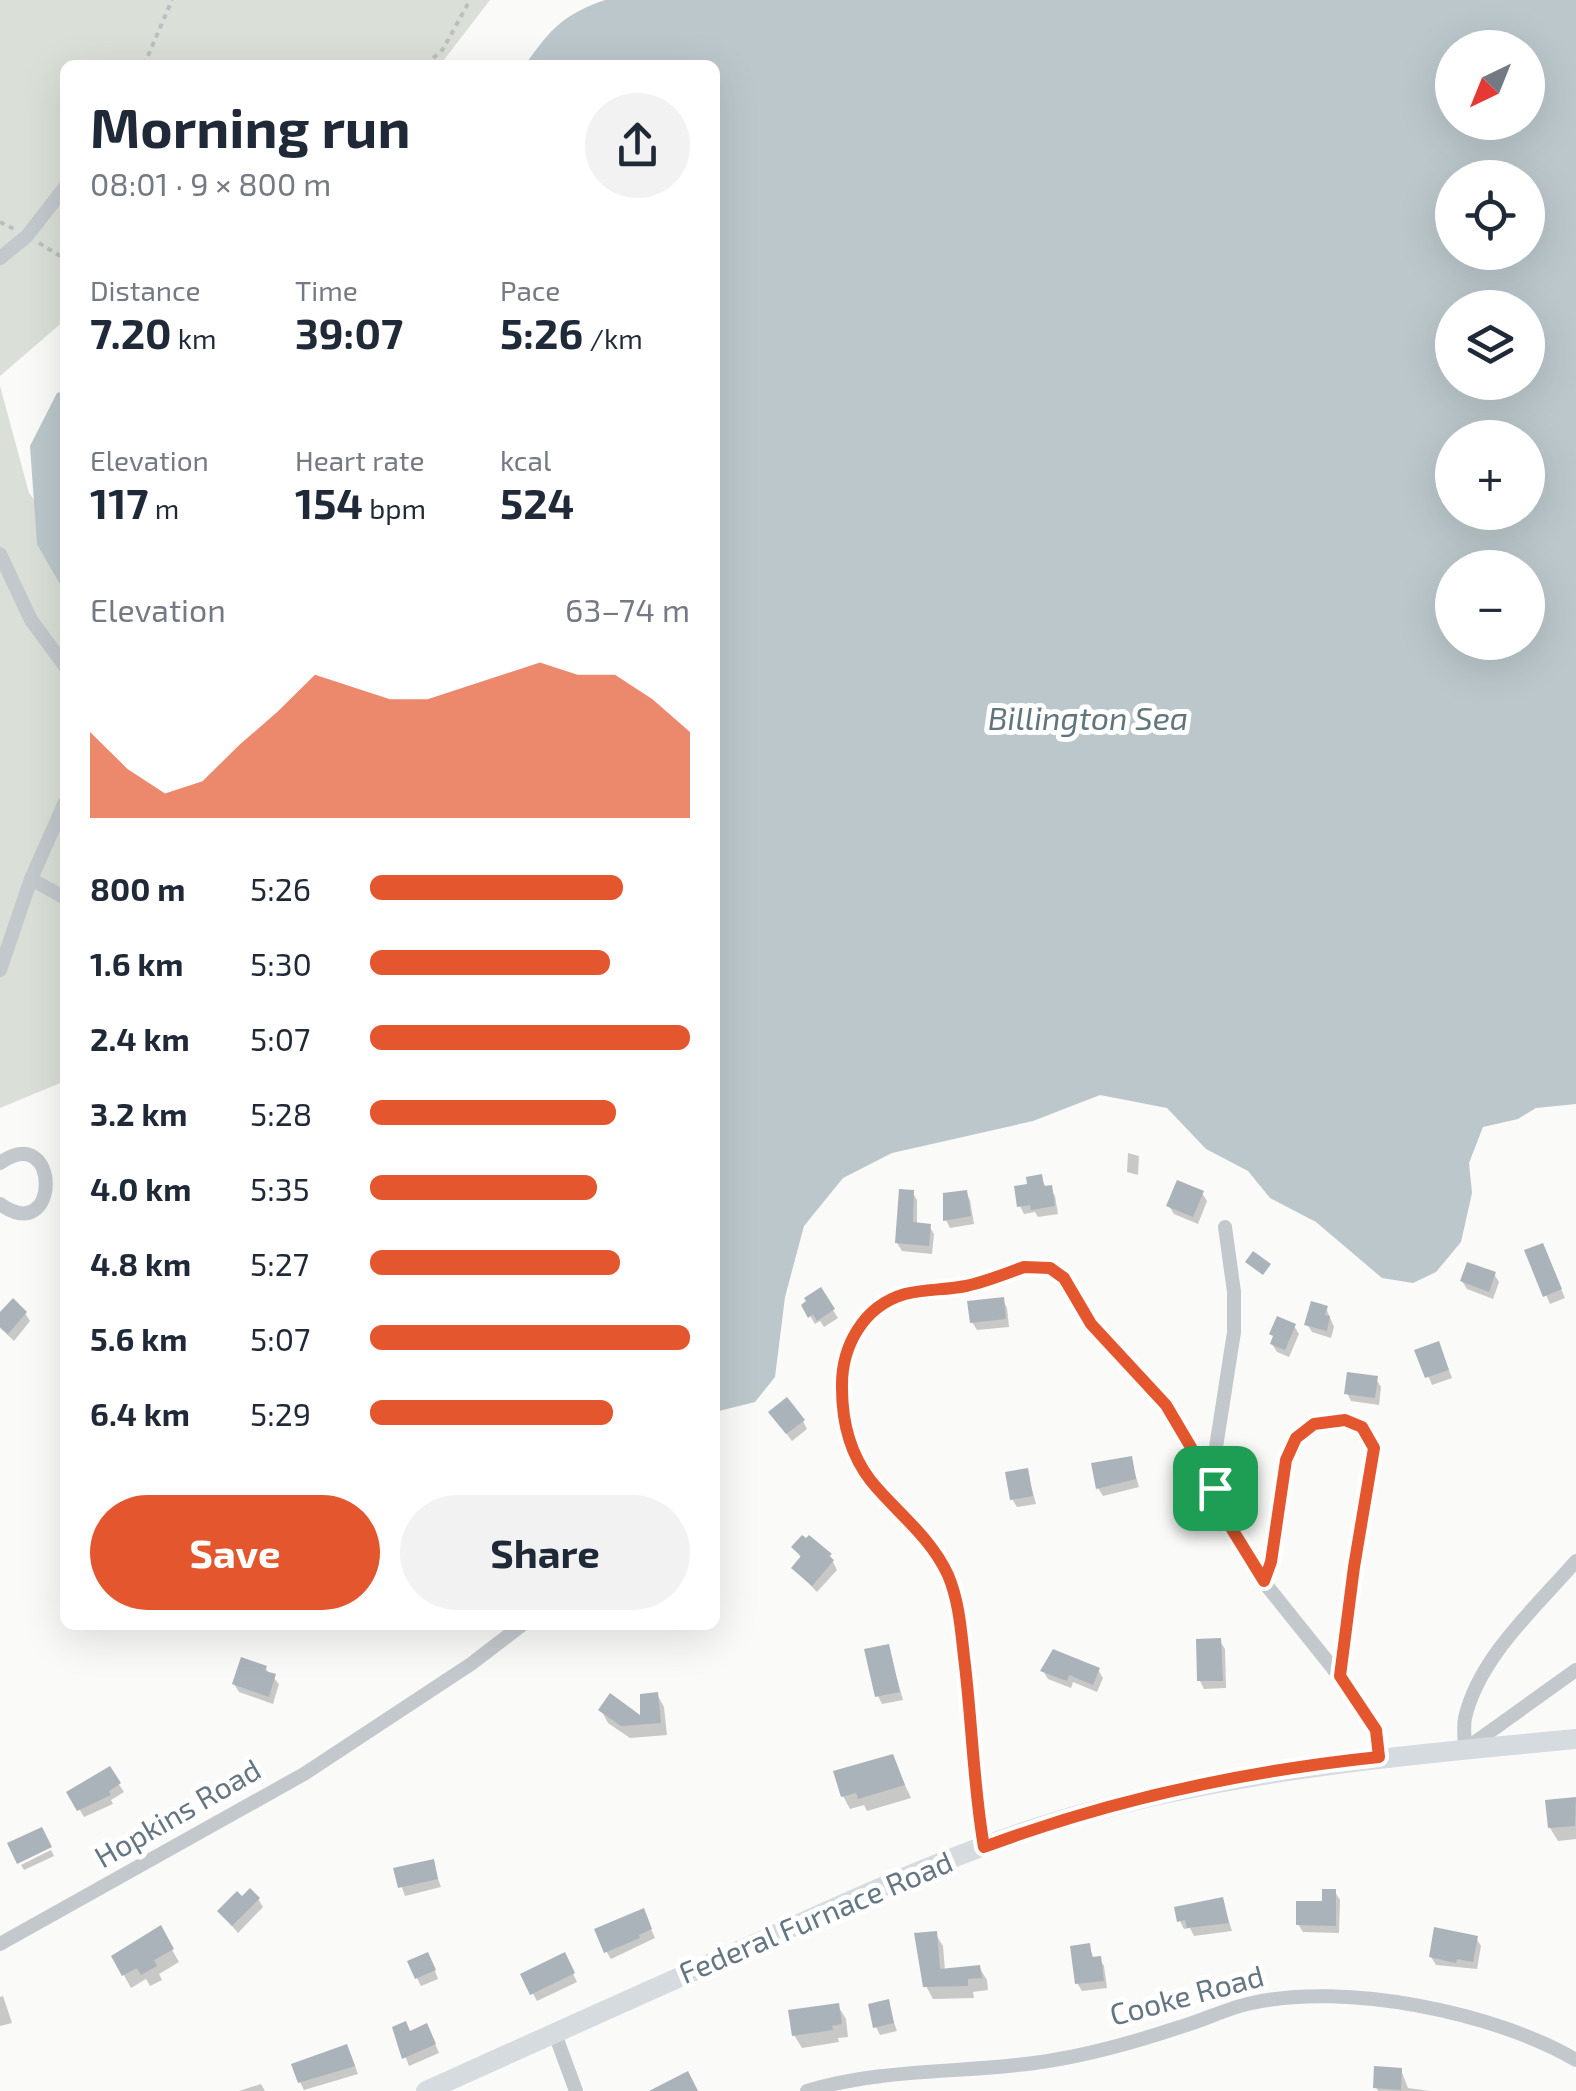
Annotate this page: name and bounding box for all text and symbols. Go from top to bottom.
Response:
north arrow [1435,30,1545,140]
map controls [1435,30,1545,660]
text: Morning run [90,93,411,159]
button: share [585,93,690,198]
button: locate [1435,160,1545,270]
text: 08:01 · 9 × 800 m [90,164,331,202]
text: Distance [90,273,201,307]
text: Time [295,273,358,307]
text: Pace [500,273,560,307]
button: layers [1435,290,1545,400]
text: 7.20 [90,307,172,357]
text: 39:07 [295,307,403,357]
text: 5:26 [500,307,583,357]
text: km [172,321,217,355]
text: /km [583,321,643,355]
button: + [1435,420,1545,530]
text: Elevation [90,443,209,477]
text: Heart rate [295,443,425,477]
text: kcal [500,443,551,477]
text: 117 [90,477,148,527]
text: 154 [295,477,363,527]
text: 524 [500,477,574,527]
text: m [148,491,179,525]
text: bpm [363,491,426,525]
button: − [1435,550,1545,660]
text: Elevation [90,590,226,628]
text: 63–74 m [565,590,690,628]
water label: Billington Sea [988,698,1188,737]
text: 800 m [90,869,185,907]
text: 5:26 [250,869,311,907]
text: 1.6 km [90,944,184,982]
text: 5:30 [250,944,312,982]
text: 2.4 km [90,1019,190,1057]
text: 5:07 [250,1019,310,1057]
text: 3.2 km [90,1094,188,1132]
text: 5:28 [250,1094,312,1132]
text: 4.0 km [90,1169,191,1207]
text: 5:35 [250,1169,310,1207]
text: 4.8 km [90,1244,191,1282]
text: 5:27 [250,1244,309,1282]
text: 5.6 km [90,1319,187,1357]
text: 5:07 [250,1319,310,1357]
text: 6.4 km [90,1394,190,1432]
text: 5:29 [250,1394,311,1432]
pin [1173,1446,1258,1531]
icon: arrive [1188,1461,1243,1516]
button: Save [90,1495,380,1610]
button: Share [400,1495,690,1610]
street label: Hopkins Road [88,1750,266,1874]
street label: Federal Furnace Road [673,1842,957,1990]
street label: Cooke Road [1106,1956,1267,2032]

